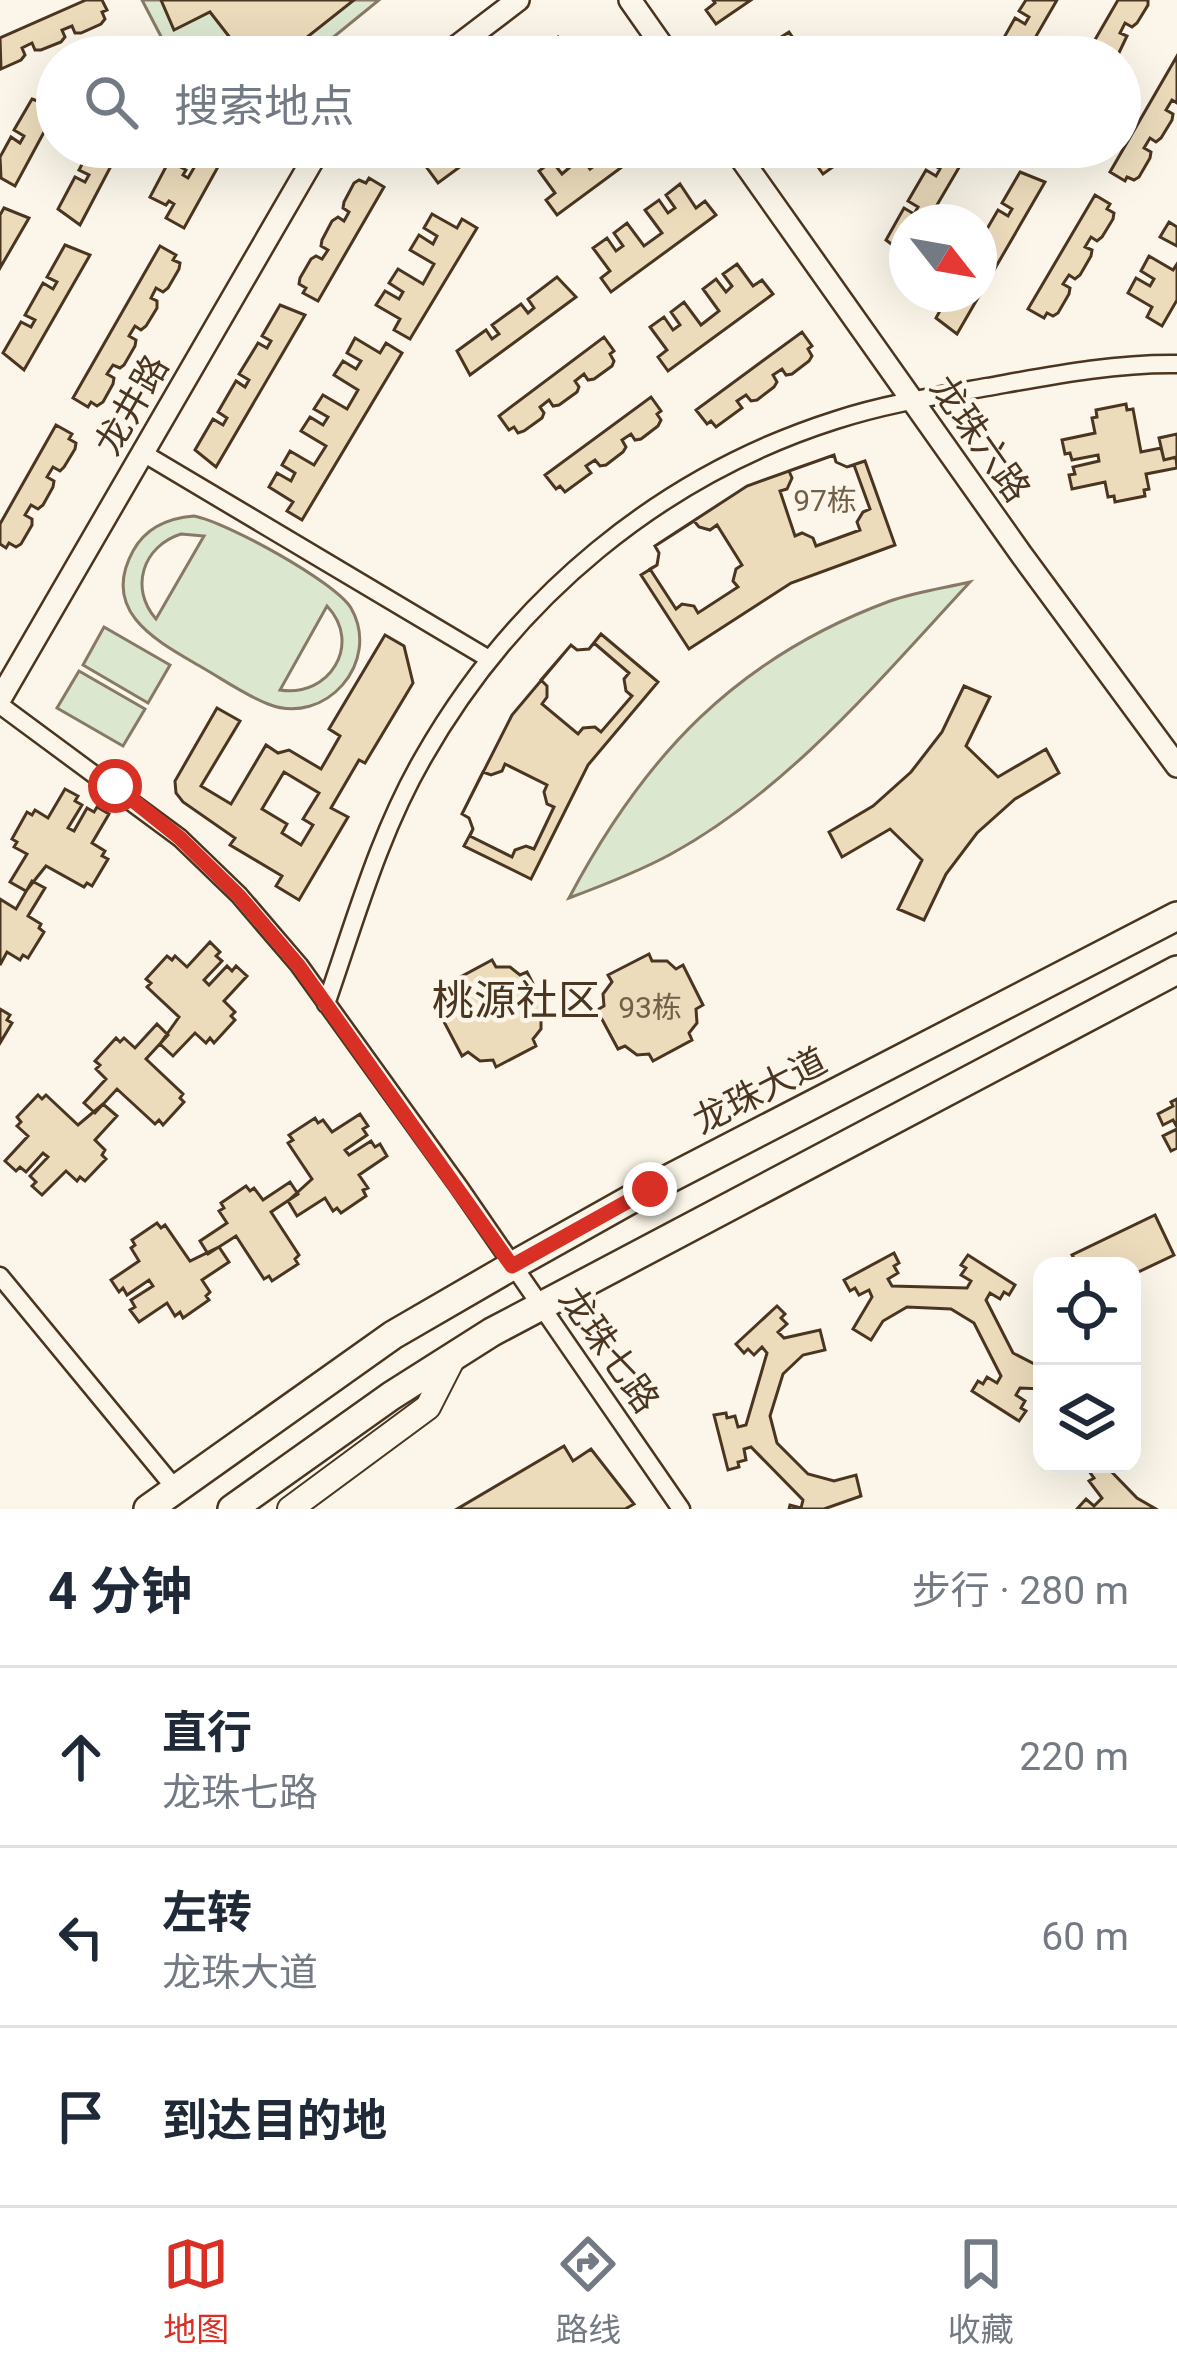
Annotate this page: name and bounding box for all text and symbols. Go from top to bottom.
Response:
search box [36,36,1141,168]
icon: search [78,69,144,135]
text: 搜索地点 [174,80,354,133]
north arrow [889,204,997,312]
street label: 龙井路 [87,348,177,462]
street label: 龙珠六路 [921,368,1039,510]
house number: 97栋 [793,483,857,518]
route start [88,759,142,813]
district label: 桃源社区 [432,976,600,1025]
house number: 93栋 [618,990,682,1025]
street label: 龙珠大道 [686,1040,834,1142]
route end [623,1162,677,1216]
map controls [1033,1257,1141,1473]
button: locate [1033,1257,1141,1365]
street label: 龙珠七路 [550,1279,668,1421]
button: layers [1033,1365,1141,1473]
text: 4 分钟 [48,1562,192,1621]
text: 步行 · 280 m [912,1568,1129,1614]
text: 直行 [162,1706,252,1759]
icon: ahead [48,1724,114,1790]
text: 220 m [1019,1734,1129,1780]
text: 龙珠七路 [162,1770,318,1816]
text: 左转 [162,1886,252,1939]
icon: left [48,1904,114,1970]
text: 60 m [1041,1914,1129,1960]
text: 龙珠大道 [162,1950,318,1996]
icon: arrive [48,2084,114,2150]
text: 到达目的地 [162,2094,387,2147]
tab: 地图 [163,2231,229,2351]
tab: 路线 [555,2231,621,2351]
tab: 收藏 [948,2231,1014,2351]

